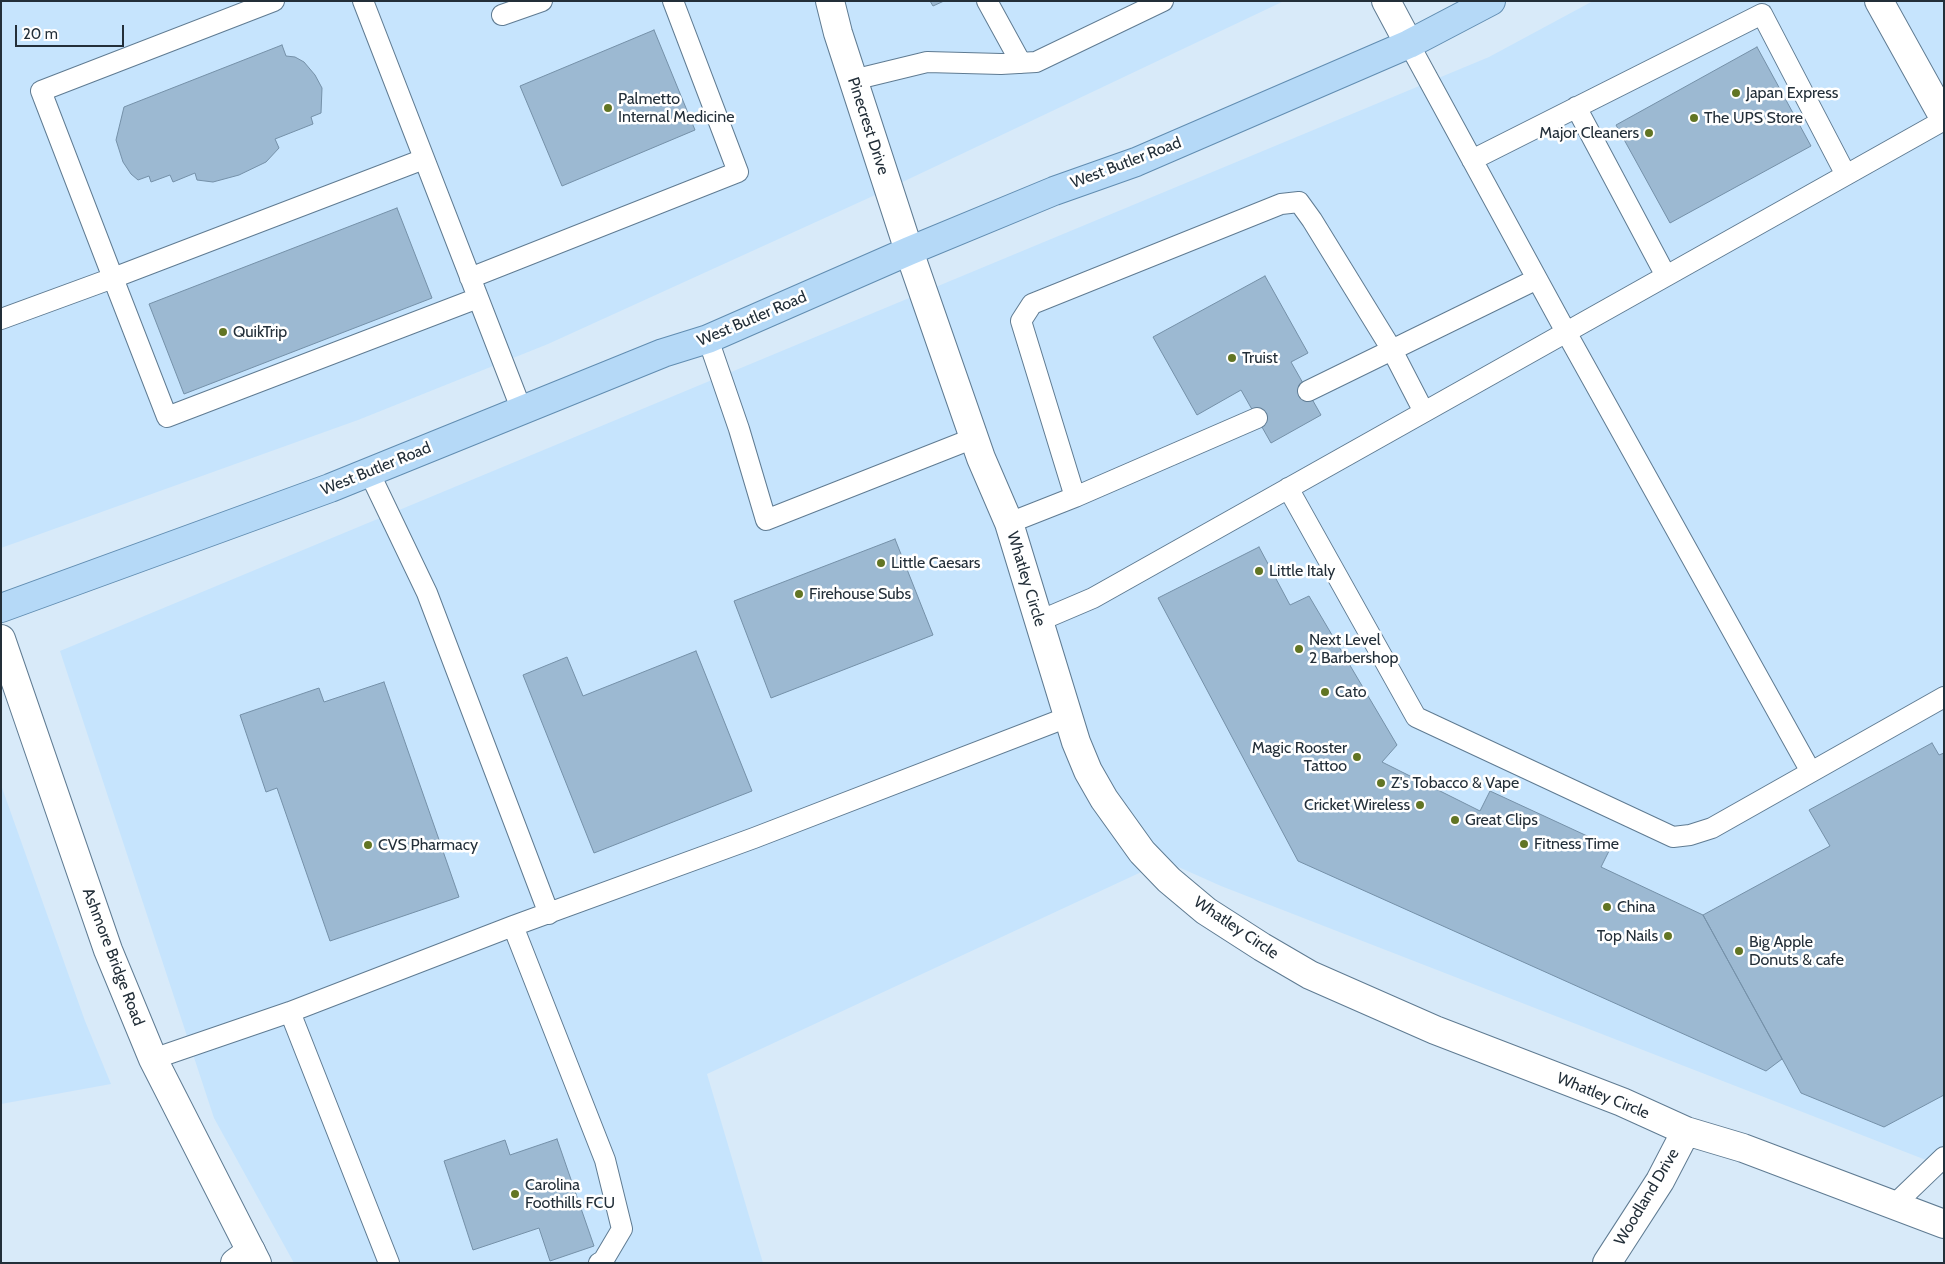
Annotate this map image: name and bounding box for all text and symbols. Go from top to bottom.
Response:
scale bar [18,15,126,47]
text: 20 m [23,25,58,43]
street label: Pinecrest Drive [843,75,893,177]
place label: Japan Express [1746,83,1838,103]
marker: Japan Express [1730,87,1742,99]
place label: Palmetto Internal Medicine [618,89,734,127]
marker: Palmetto Internal Medicine [602,102,614,114]
place label: The UPS Store [1704,108,1803,128]
marker: The UPS Store [1688,112,1700,124]
place label: Major Cleaners [1539,123,1639,143]
marker: Major Cleaners [1643,127,1655,139]
street label: West Butler Road [1068,133,1184,193]
street label: West Butler Road [694,287,810,351]
place label: QuikTrip [233,322,287,342]
marker: QuikTrip [217,326,229,338]
place label: Truist [1242,348,1278,368]
marker: Truist [1226,352,1238,364]
street label: West Butler Road [318,438,434,500]
street label: Whatley Circle [1003,529,1049,629]
place label: Little Caesars [891,553,980,573]
marker: Little Caesars [875,557,887,569]
place label: Little Italy [1269,561,1335,581]
marker: Little Italy [1253,565,1265,577]
place label: Firehouse Subs [809,584,911,604]
marker: Firehouse Subs [793,588,805,600]
place label: Next Level 2 Barbershop [1309,630,1398,668]
marker: Next Level 2 Barbershop [1293,643,1305,655]
place label: Cato [1335,682,1367,702]
marker: Cato [1319,686,1331,698]
place label: Magic Rooster Tattoo [1252,738,1347,776]
marker: Magic Rooster Tattoo [1351,751,1363,763]
place label: Z's Tobacco & Vape [1391,773,1519,793]
marker: Z's Tobacco & Vape [1375,777,1387,789]
place label: Cricket Wireless [1304,795,1410,815]
marker: Cricket Wireless [1414,799,1426,811]
place label: Great Clips [1465,810,1538,830]
marker: Great Clips [1449,814,1461,826]
place label: Fitness Time [1534,834,1619,854]
place label: CVS Pharmacy [378,835,478,855]
marker: Fitness Time [1518,838,1530,850]
marker: CVS Pharmacy [362,839,374,851]
street label: Ashmore Bridge Road [78,885,148,1029]
street label: Whatley Circle [1190,893,1282,963]
place label: China [1617,897,1656,917]
marker: China [1601,901,1613,913]
place label: Top Nails [1597,926,1658,946]
marker: Top Nails [1662,930,1674,942]
place label: Big Apple Donuts & cafe [1749,932,1844,970]
marker: Big Apple Donuts & cafe [1733,945,1745,957]
street label: Whatley Circle [1554,1069,1652,1123]
street label: Woodland Drive [1611,1145,1683,1249]
place label: Carolina Foothills FCU [525,1175,615,1213]
marker: Carolina Foothills FCU [509,1188,521,1200]

